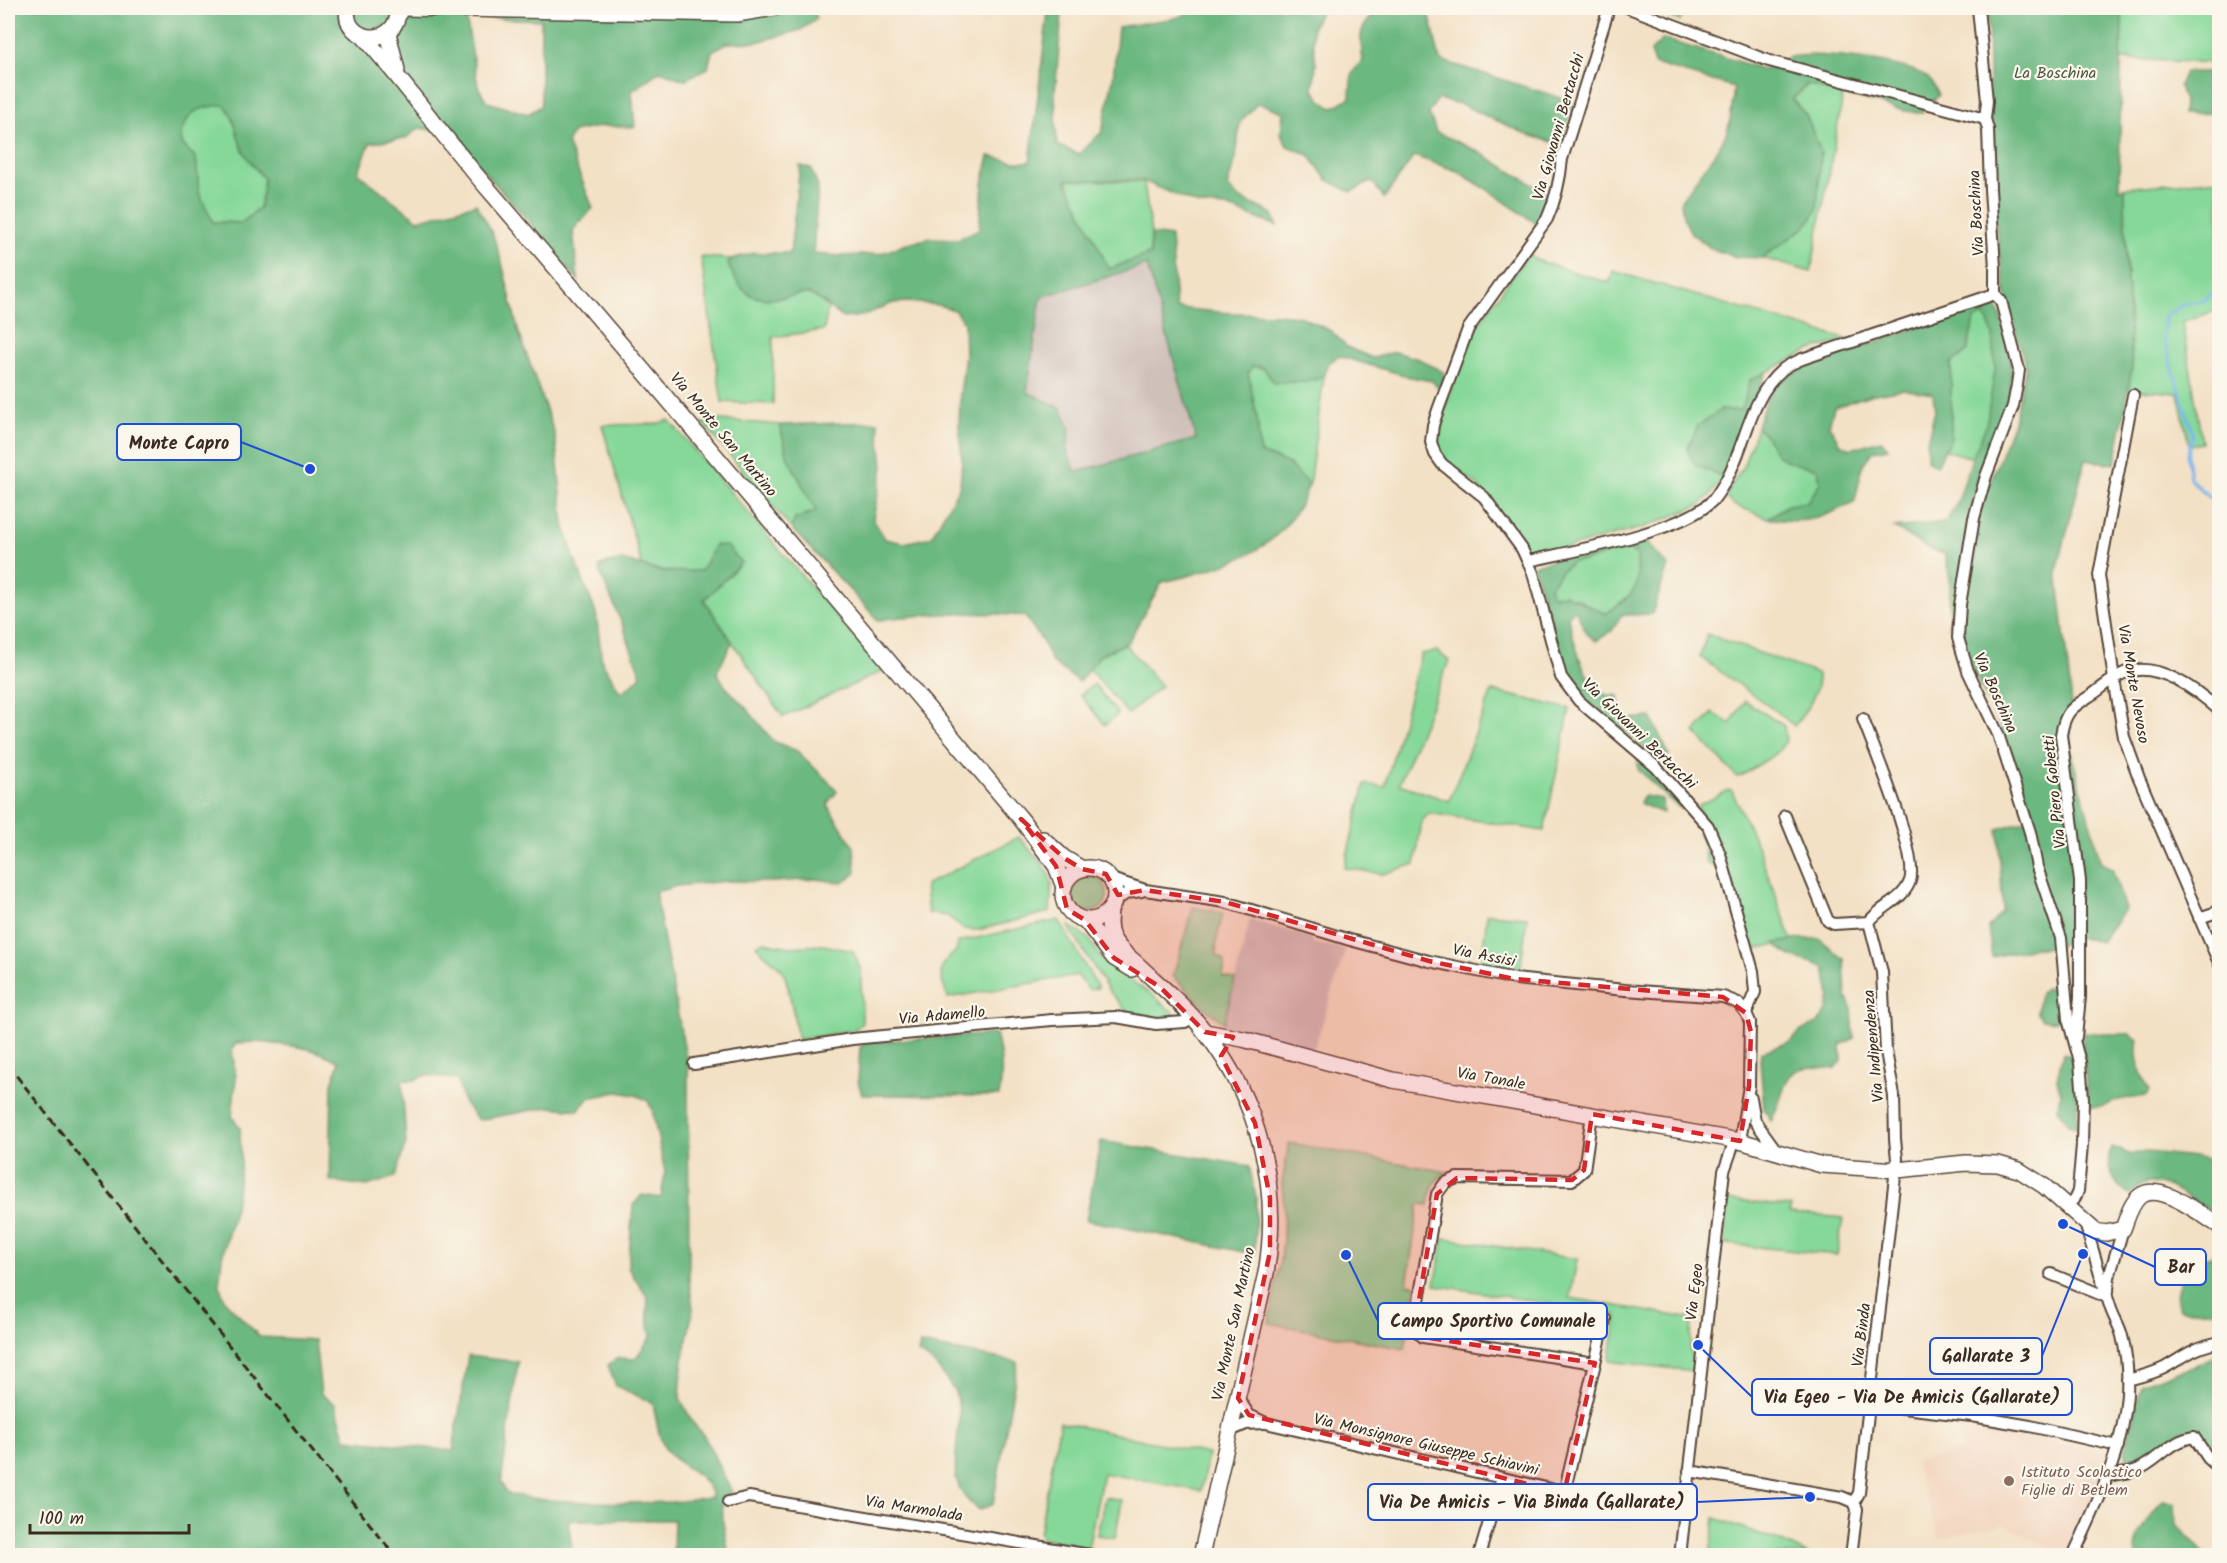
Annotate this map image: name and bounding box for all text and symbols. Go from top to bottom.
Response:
street label: Via Giovanni Bertacchi [1526,50,1592,203]
park label: La Boschina [2014,61,2096,86]
street label: Via Boschina [1962,169,1992,257]
street label: Via Monte San Martino [663,367,783,503]
callout: Monte Capro [117,424,241,460]
text: Monte Capro [129,430,229,459]
street label: Via Monte Nevoso [2110,622,2156,746]
street label: Via Boschina [1966,649,2024,737]
street label: Via Giovanni Bertacchi [1576,672,1703,796]
street label: Via Piero Gobetti [2037,733,2073,850]
street label: Via Assisi [1450,938,1519,975]
street label: Via Indipendenza [1857,989,1891,1103]
street label: Via Adamello [898,1000,986,1032]
street label: Via Tonale [1455,1061,1527,1097]
street label: Via Monte San Martino [1205,1245,1263,1403]
callout: Bar [2155,1249,2206,1285]
text: Bar [2168,1254,2196,1283]
street label: Via Egeo [1679,1262,1711,1322]
street label: Via Binda [1846,1302,1878,1368]
callout: Campo Sportivo Comunale [1378,1303,1607,1339]
text: Campo Sportivo Comunale [1390,1308,1596,1337]
callout: Gallarate 3 [1930,1338,2042,1374]
text: Gallarate 3 [1942,1343,2030,1372]
callout: Via Egeo - Via De Amicis (Gallarate) [1752,1379,2072,1415]
text: Via Egeo - Via De Amicis (Gallarate) [1764,1384,2060,1413]
street label: Via Monsignore Giuseppe Schiavini [1311,1407,1542,1483]
place label: Istituto Scolastico Figlie di Betlem [2021,1460,2142,1503]
marker: Istituto Scolastico Figlie di Betlem [2002,1474,2016,1488]
callout: Via De Amicis - Via Binda (Gallarate) [1368,1484,1697,1520]
street label: Via Marmolada [863,1489,965,1529]
text: Via De Amicis - Via Binda (Gallarate) [1379,1489,1685,1518]
scale bar [30,1497,189,1535]
text: 100 m [39,1505,84,1534]

